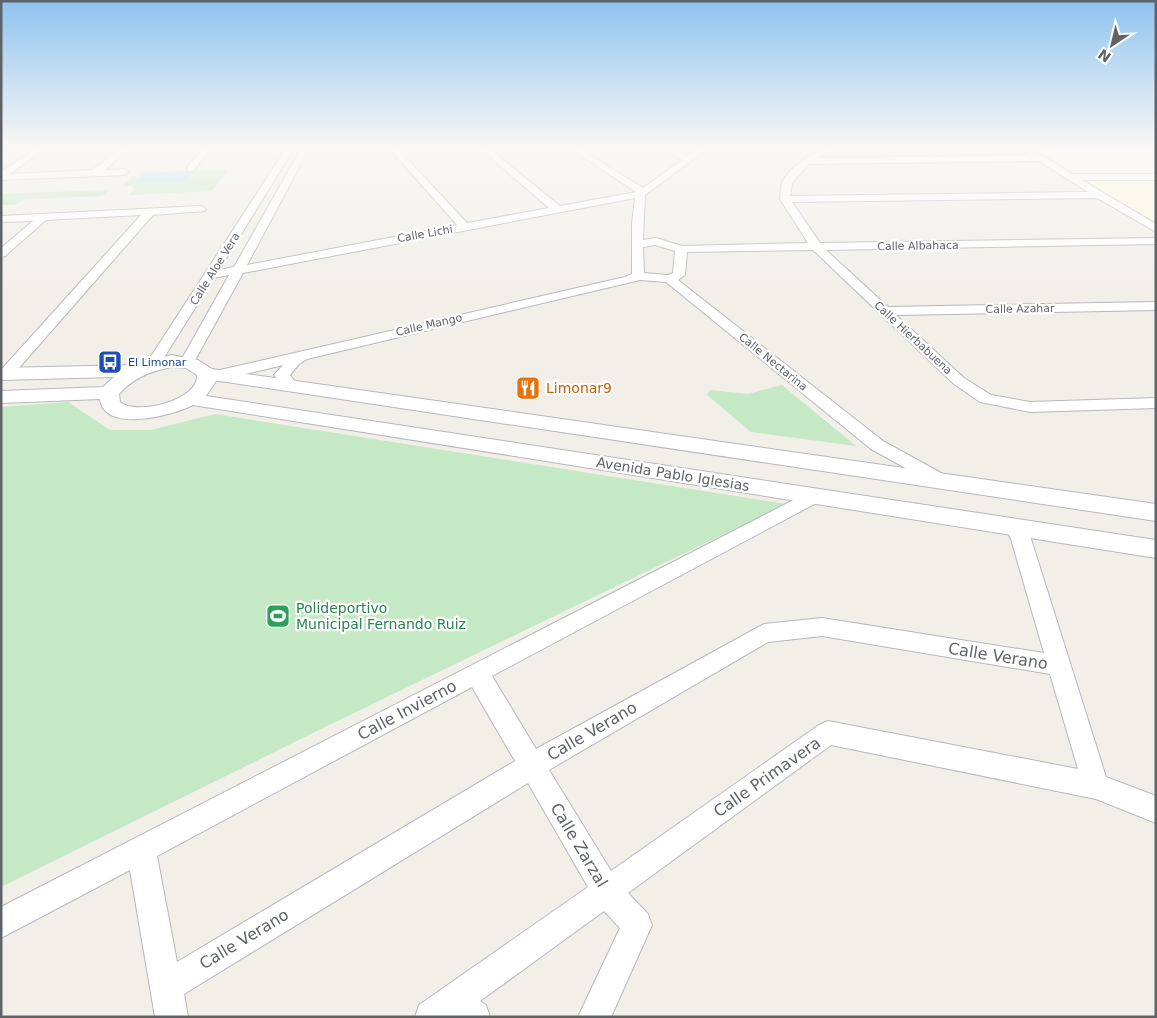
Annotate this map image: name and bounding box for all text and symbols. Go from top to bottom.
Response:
north arrow [1087,20,1137,70]
text: N [1095,46,1114,66]
street label: Calle Lichi [396,223,454,245]
street label: Calle Aloe Vera [187,230,243,308]
street label: Calle Albahaca [877,239,959,253]
street label: Calle Hierbabuena [871,299,955,377]
street label: Calle Azahar [985,302,1055,316]
street label: Calle Mango [395,311,464,339]
street label: Calle Nectarina [736,330,810,394]
bus stop icon: El Limonar [97,349,123,375]
place label: El Limonar [128,356,187,369]
restaurant icon: Limonar9 [515,375,541,401]
place label: Limonar9 [546,380,612,396]
street label: Avenida Pablo Iglesias [595,454,751,494]
place label: Polideportivo Municipal Fernando Ruiz [296,600,466,632]
sports icon: Polideportivo Municipal Fernando Ruiz [265,603,291,629]
street label: Calle Verano [947,639,1049,673]
street label: Calle Invierno [354,676,460,744]
street label: Calle Verano [544,698,640,764]
street label: Calle Primavera [710,733,824,821]
street label: Calle Zarzal [546,799,612,891]
street label: Calle Verano [196,905,292,973]

